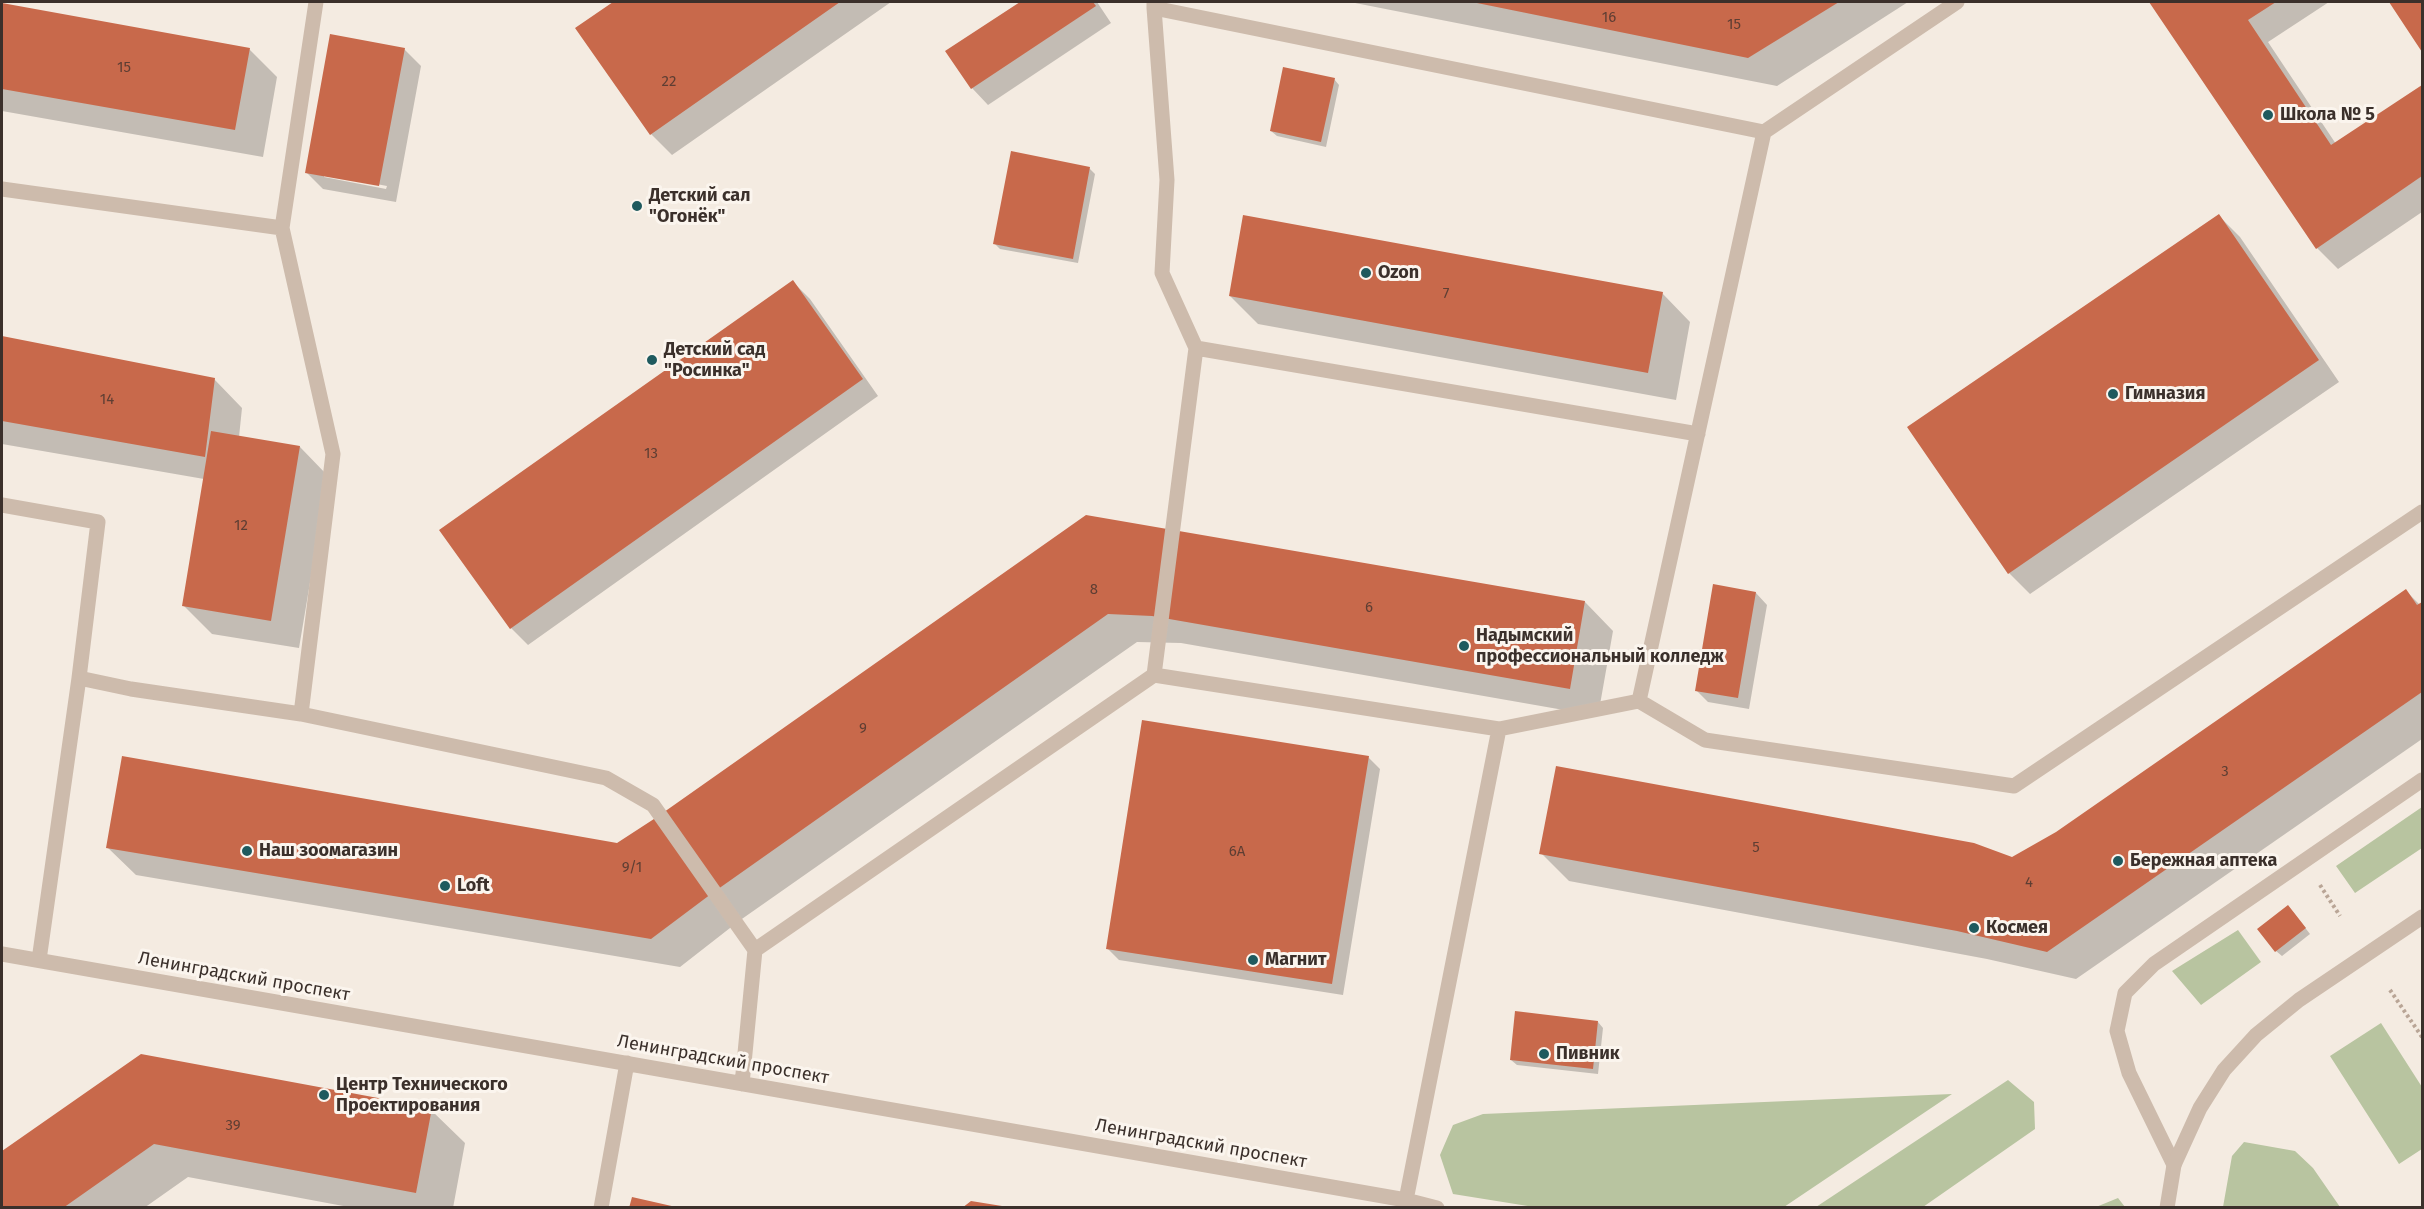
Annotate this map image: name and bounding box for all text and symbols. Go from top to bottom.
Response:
house number: 16 [1602,9,1616,27]
house number: 15 [1727,16,1741,34]
house number: 15 [117,59,131,77]
house number: 22 [662,73,676,91]
place label: Школа № 5 [2280,104,2375,126]
marker: Школа № 5 [2261,108,2275,122]
place label: Детский сал "Огонёк" [649,185,750,228]
marker: Детский сал "Огонёк" [630,199,644,213]
place label: Ozon [1378,262,1419,284]
marker: Ozon [1359,266,1373,280]
house number: 7 [1443,285,1449,303]
place label: Детский сад "Росинка" [664,339,765,382]
marker: Детский сад "Росинка" [645,353,659,367]
place label: Гимназия [2125,383,2206,405]
marker: Гимназия [2106,387,2120,401]
house number: 14 [100,391,114,409]
house number: 13 [644,445,658,463]
house number: 12 [234,517,248,535]
house number: 8 [1090,581,1098,599]
house number: 6 [1365,599,1373,617]
place label: Надымский профессиональный колледж [1476,625,1724,668]
marker: Надымский профессиональный колледж [1457,639,1471,653]
house number: 9 [859,720,867,738]
house number: 3 [2221,763,2229,781]
house number: 5 [1752,839,1760,857]
place label: Наш зоомагазин [259,840,398,862]
house number: 6А [1229,843,1245,861]
marker: Наш зоомагазин [240,844,254,858]
place label: Бережная аптека [2130,850,2277,872]
marker: Бережная аптека [2111,854,2125,868]
house number: 9/1 [622,859,642,877]
house number: 4 [2025,874,2033,892]
place label: Loft [457,875,490,897]
marker: Loft [438,879,452,893]
place label: Космея [1986,917,2048,939]
marker: Космея [1967,921,1981,935]
street label: Ленинградский проспект [137,948,351,1006]
place label: Магнит [1265,949,1326,971]
marker: Магнит [1246,953,1260,967]
street label: Ленинградский проспект [616,1031,830,1089]
place label: Пивник [1556,1043,1620,1065]
marker: Пивник [1537,1047,1551,1061]
place label: Центр Технического Проектирования [336,1074,508,1116]
marker: Центр Технического Проектирования [317,1088,331,1102]
street label: Ленинградский проспект [1094,1115,1308,1173]
house number: 39 [225,1117,241,1135]

